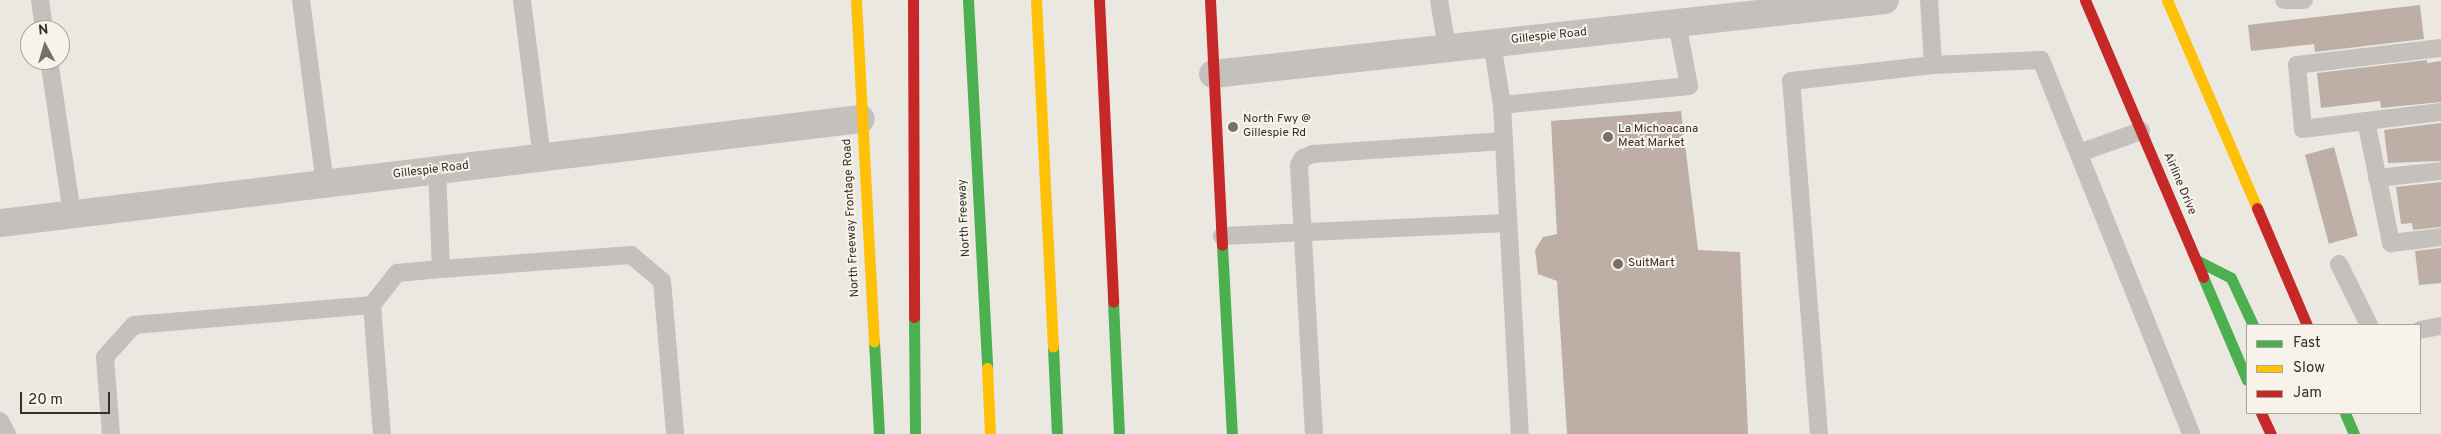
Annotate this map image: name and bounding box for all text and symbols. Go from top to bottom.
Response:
north arrow [20,20,70,70]
text: N [38,22,49,40]
street label: Gillespie Road [1510,26,1588,48]
place label: North Fwy @ Gillespie Rd [1243,113,1311,141]
marker: North Fwy @ Gillespie Rd [1227,121,1239,133]
place label: La Michoacana Meat Market [1618,123,1698,151]
marker: La Michoacana Meat Market [1602,131,1614,143]
street label: North Freeway Frontage Road [841,138,863,298]
street label: Airline Drive [2159,151,2199,217]
street label: Gillespie Road [392,159,470,183]
street label: North Freeway [956,179,974,257]
place label: SuitMart [1628,257,1675,271]
marker: SuitMart [1612,258,1624,270]
legend [2246,324,2421,414]
text: Fast [2293,334,2321,353]
text: Slow [2293,359,2325,378]
scale bar [22,382,112,414]
text: Jam [2293,384,2322,403]
text: 20 m [28,391,63,410]

